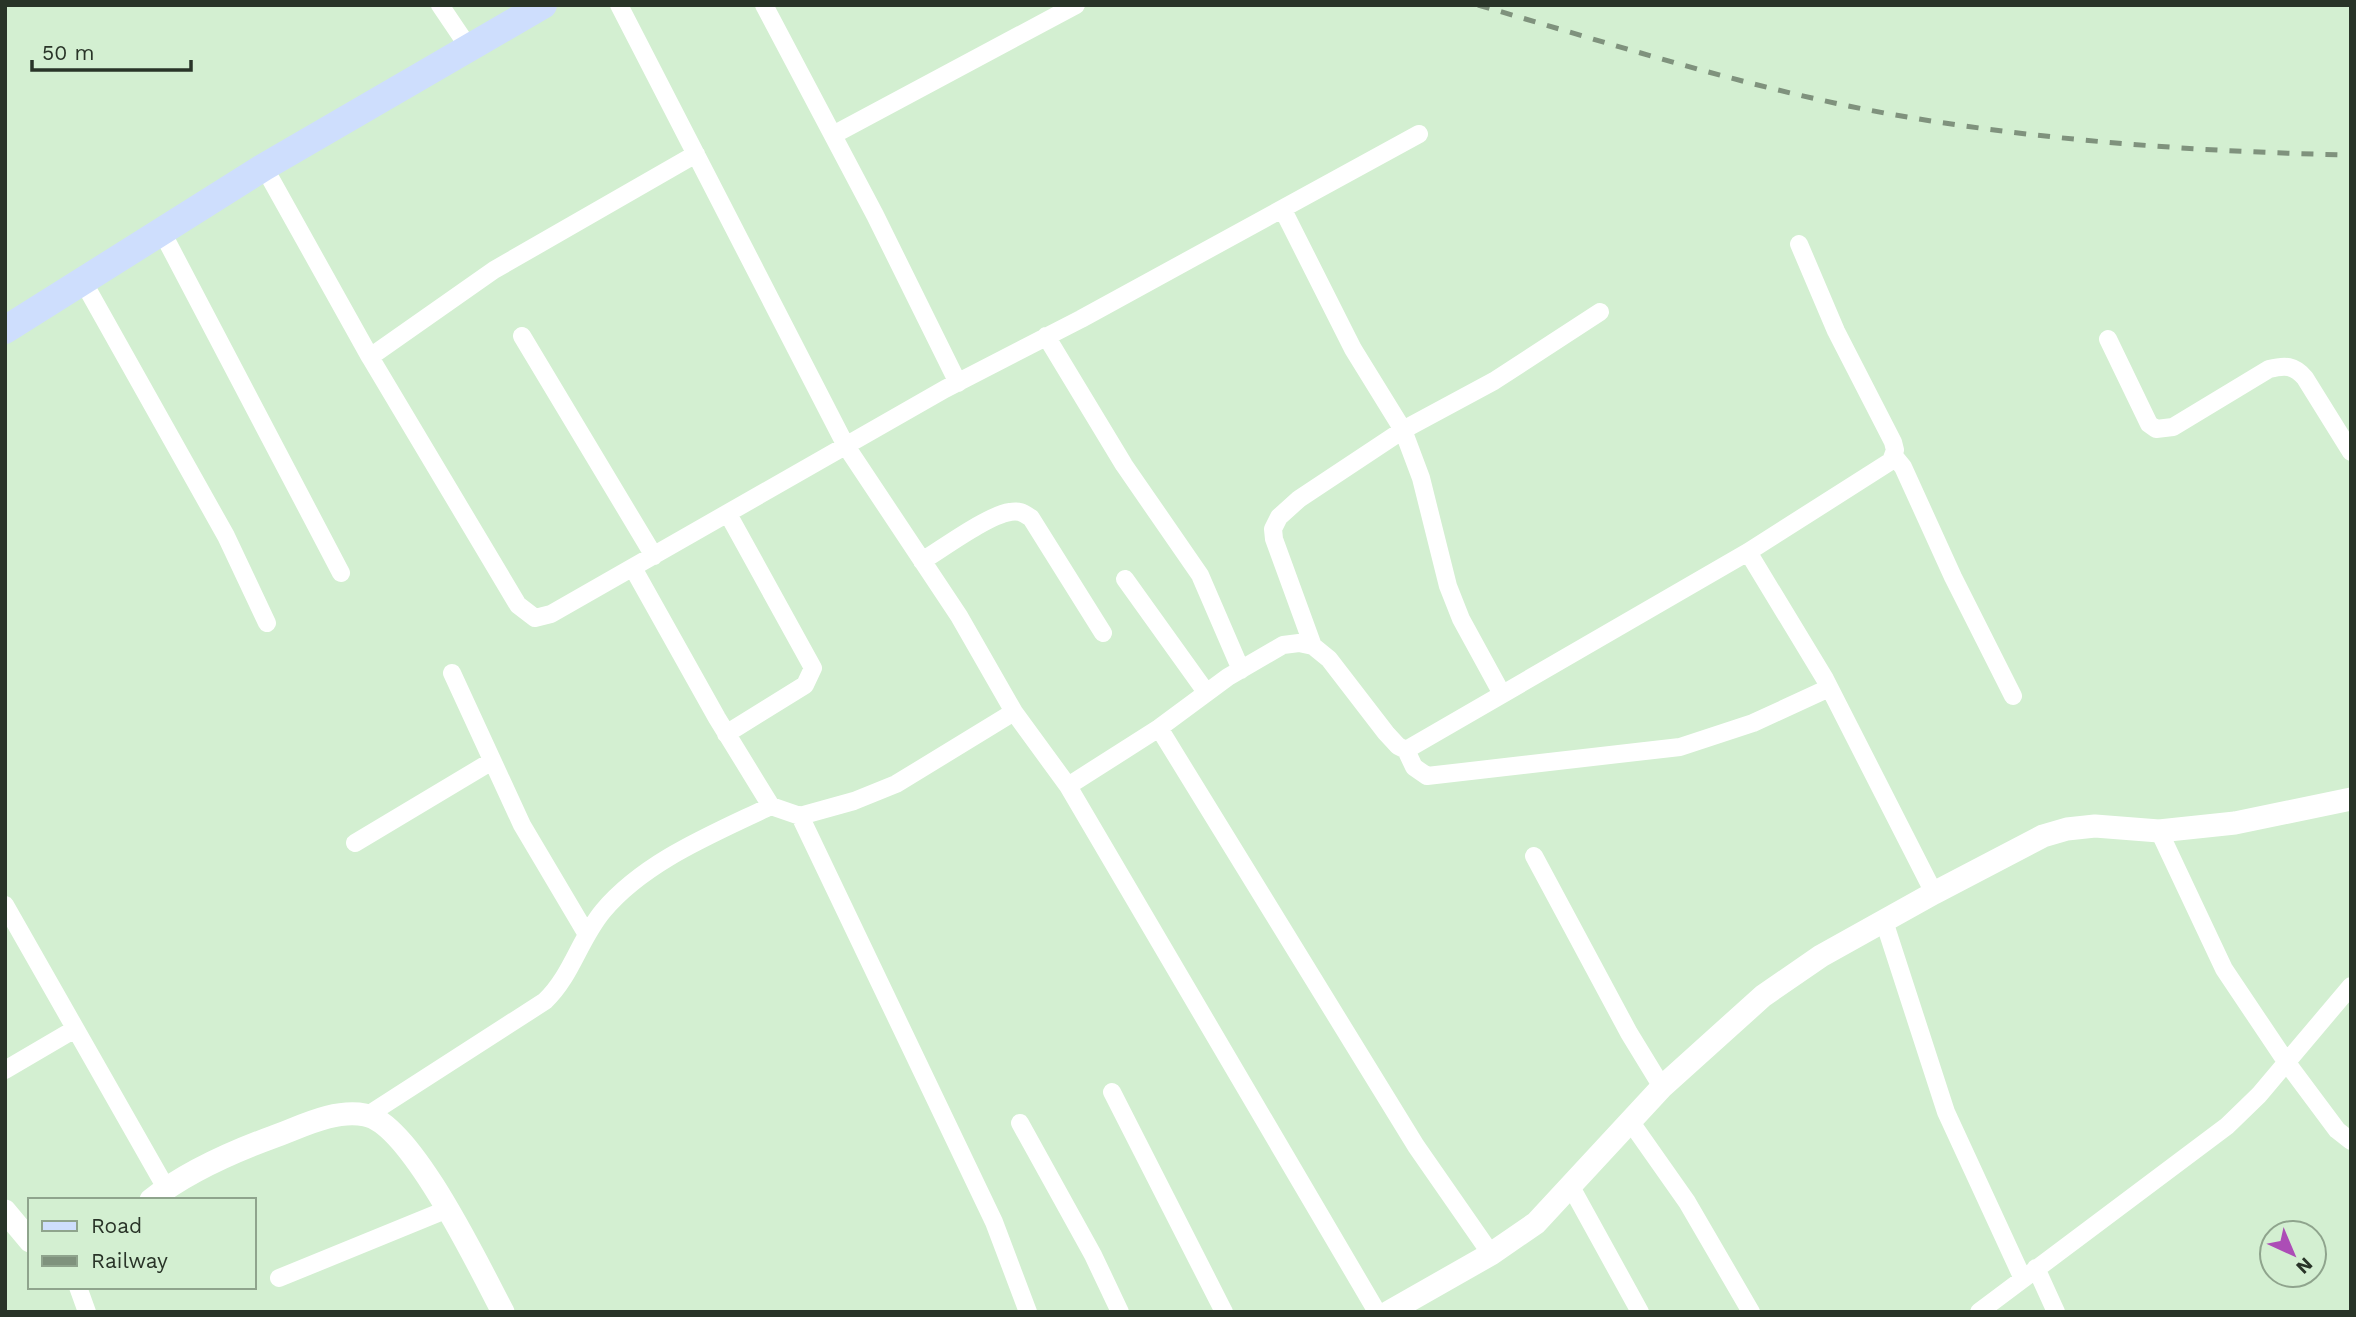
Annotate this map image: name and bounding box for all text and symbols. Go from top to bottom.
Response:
scale bar [32,28,191,72]
text: 50 m [42,40,94,65]
legend [28,1198,256,1289]
text: Road [91,1213,142,1238]
north arrow [2258,1219,2328,1289]
text: Railway [91,1248,168,1273]
text: N [2291,1253,2318,1279]

